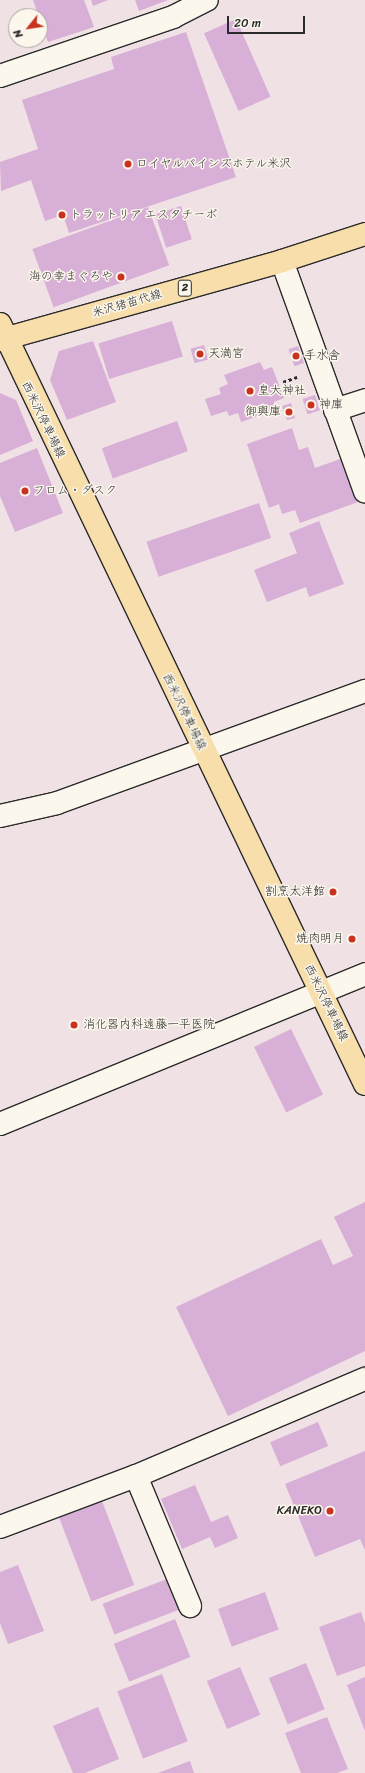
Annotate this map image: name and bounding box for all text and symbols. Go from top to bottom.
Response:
north arrow [8,8,48,48]
scale bar [229,8,307,34]
text: 20 m [234,12,261,34]
text: N [8,26,28,42]
place label: ロイヤルパインズホテル米沢 [136,157,292,171]
marker: ロイヤルパインズホテル米沢 [123,159,133,169]
place label: トラットリア エスタチーボ [70,208,217,222]
marker: トラットリア エスタチーボ [57,210,67,220]
place label: 海の幸まぐろや [29,270,113,284]
marker: 海の幸まぐろや [116,272,126,282]
road number: 2 [177,279,193,297]
street label: 米沢猪苗代線 [90,287,164,321]
place label: 天満宮 [208,347,244,361]
marker: 天満宮 [195,349,205,359]
place label: 手水舎 [304,349,340,363]
marker: 手水舎 [291,351,301,361]
street label: 西米沢停車場線 [18,379,68,461]
place label: 皇大神社 [258,384,306,398]
marker: 皇大神社 [245,386,255,396]
place label: 神庫 [319,398,343,412]
marker: 神庫 [306,400,316,410]
place label: 御輿庫 [245,405,281,419]
marker: 御輿庫 [284,407,294,417]
place label: フロム・ダスク [33,484,117,498]
marker: フロム・ダスク [20,486,30,496]
street label: 西米沢停車場線 [159,671,209,753]
place label: 割烹太洋館 [265,885,325,899]
marker: 割烹太洋館 [328,887,338,897]
place label: 焼肉明月 [296,932,344,946]
marker: 焼肉明月 [347,934,357,944]
street label: 西米沢停車場線 [301,962,351,1044]
place label: 消化器内科遠藤一平医院 [83,1018,215,1032]
marker: 消化器内科遠藤一平医院 [68,1019,80,1031]
place label: KANEKO [277,1504,322,1518]
marker: KANEKO [325,1506,335,1516]

